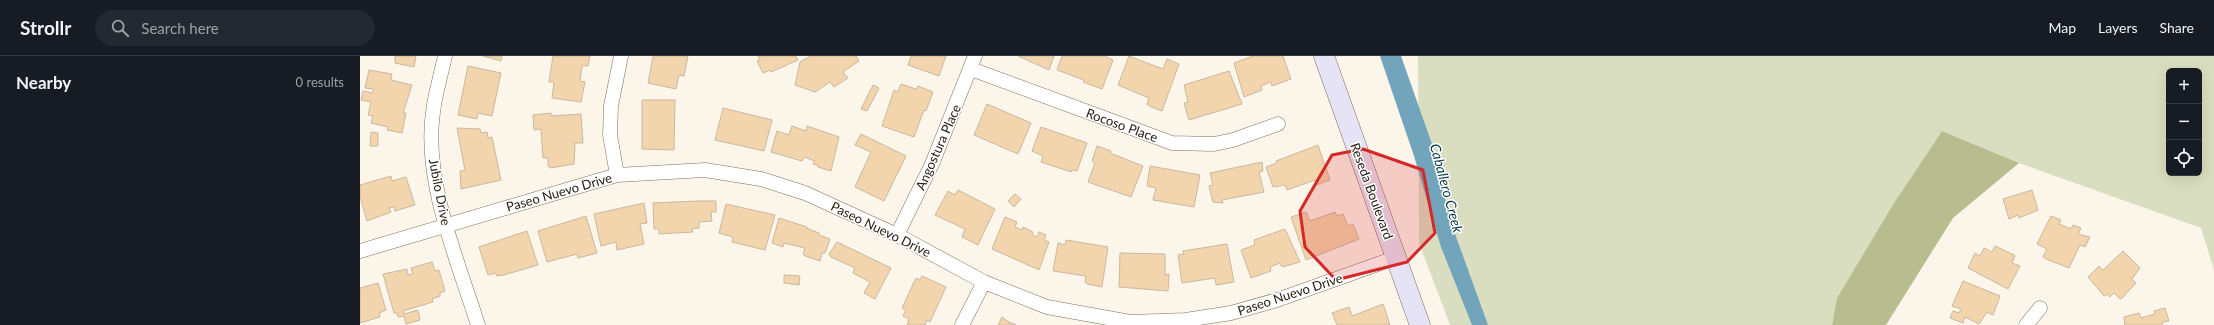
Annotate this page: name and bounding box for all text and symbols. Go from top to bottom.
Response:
search box [95,10,375,46]
text: Strollr [20,16,71,39]
icon: search [109,17,131,39]
text: Search here [141,19,219,37]
text: Map [2048,19,2076,36]
text: Layers [2098,19,2138,36]
text: Share [2160,19,2194,36]
map controls [2166,68,2202,176]
button: + [2166,68,2202,104]
text: Nearby [16,72,71,93]
text: 0 results [296,74,344,90]
street label: Angostura Place [912,101,964,192]
button: − [2166,104,2202,140]
street label: Rocoso Place [1084,105,1160,145]
button: locate [2166,140,2202,176]
street label: Reseda Boulevard [1347,141,1397,241]
water label: Caballero Creek [1427,142,1467,235]
street label: Jubilo Drive [426,157,454,227]
street label: Paseo Nuevo Drive [504,169,614,215]
street label: Paseo Nuevo Drive [828,198,934,260]
street label: Paseo Nuevo Drive [1236,269,1345,318]

